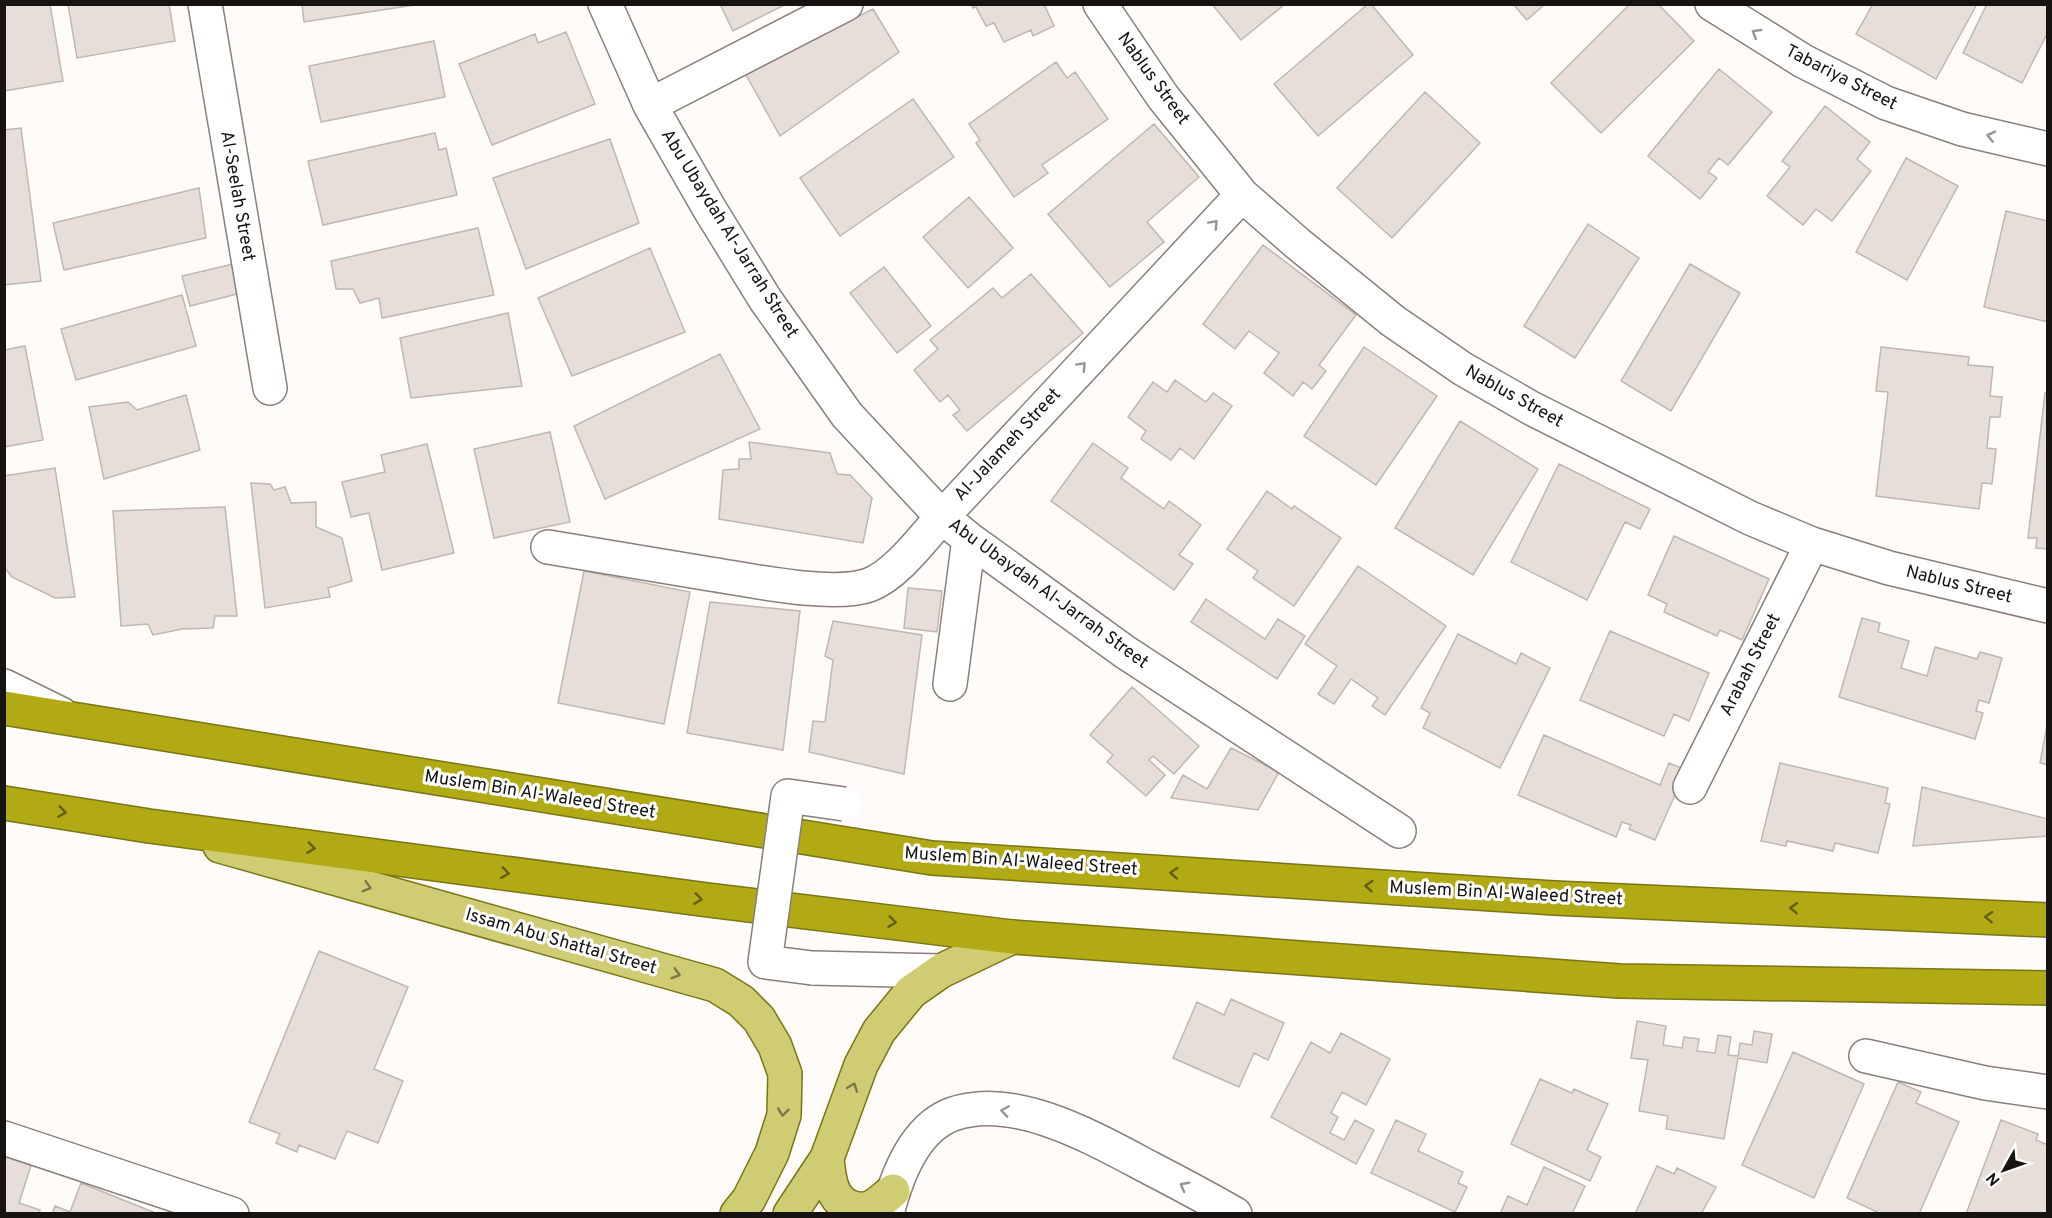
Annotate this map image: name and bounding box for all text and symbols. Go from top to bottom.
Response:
street label: Nablus Street [1112,28,1194,130]
one-way arrow [1752,28,1762,40]
street label: Tabariya Street [1781,40,1901,116]
street label: Abu Ubaydah Al-Jarrah Street [655,125,803,343]
street label: Al-Seelah Street [214,129,260,263]
one-way arrow [1986,130,1996,143]
one-way arrow [1207,220,1218,231]
street label: Nablus Street [1461,361,1567,433]
one-way arrow [1074,363,1085,374]
street label: Al-Jalameh Street [950,383,1066,507]
street label: Abu Ubaydah Al-Jarrah Street [943,514,1153,674]
street label: Nablus Street [1903,561,2015,609]
street label: Arabah Street [1715,610,1787,720]
street label: Muslem Bin Al-Waleed Street [423,765,657,825]
one-way arrow [57,805,67,818]
one-way arrow [307,841,316,853]
street label: Muslem Bin Al-Waleed Street [904,842,1138,882]
one-way arrow [500,867,509,879]
one-way arrow [1170,867,1179,880]
street label: Muslem Bin Al-Waleed Street [1389,876,1623,912]
one-way arrow [1364,879,1373,892]
one-way arrow [362,880,372,892]
one-way arrow [693,892,703,904]
one-way arrow [1790,902,1799,915]
street label: Issam Abu Shattal Street [463,904,659,980]
one-way arrow [1985,911,1994,924]
one-way arrow [887,915,896,928]
one-way arrow [670,967,681,979]
one-way arrow [845,1082,858,1093]
one-way arrow [1001,1105,1010,1117]
one-way arrow [777,1107,790,1116]
north arrow [1974,1140,2034,1200]
text: N [1983,1168,2005,1189]
one-way arrow [1179,1182,1190,1193]

